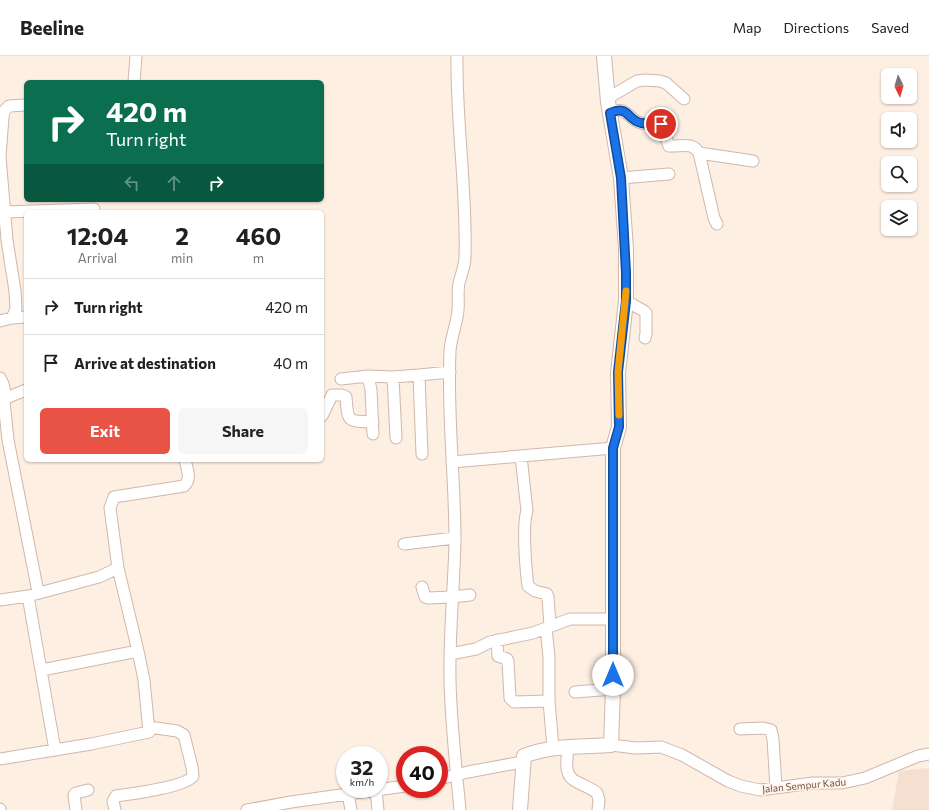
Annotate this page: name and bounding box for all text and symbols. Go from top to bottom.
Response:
text: Beeline [20,16,84,39]
text: Map [733,19,762,36]
text: Directions [784,19,849,36]
text: Saved [871,19,909,36]
north arrow [881,68,917,104]
map controls [881,68,917,236]
text: 420 m [106,94,187,128]
icon: right [40,96,92,148]
pin [644,107,678,141]
button: sound [881,112,917,148]
icon: arrive [650,113,672,135]
text: Turn right [106,128,186,150]
button: search [881,156,917,192]
icon: left [121,172,143,194]
icon: ahead [163,172,185,194]
icon: right [205,172,227,194]
button: layers [881,200,917,236]
text: 12:04 [67,221,128,250]
text: 2 [175,221,189,250]
text: 460 [236,221,281,250]
text: Arrival [78,250,117,266]
text: min [171,250,193,266]
text: m [253,250,264,266]
icon: right [40,296,62,318]
text: Turn right [74,298,143,316]
text: 420 m [265,298,308,316]
icon: arrive [40,352,62,374]
text: Arrive at destination [74,354,216,372]
text: 40 m [273,354,308,372]
button: Exit [40,408,170,454]
button: Share [178,408,308,454]
position arrow [592,654,634,696]
speed limit sign: 40 [396,746,448,798]
text: 32 [351,755,373,779]
street label: Jalan Sempur Kadu [762,775,846,795]
text: km/h [350,776,374,788]

